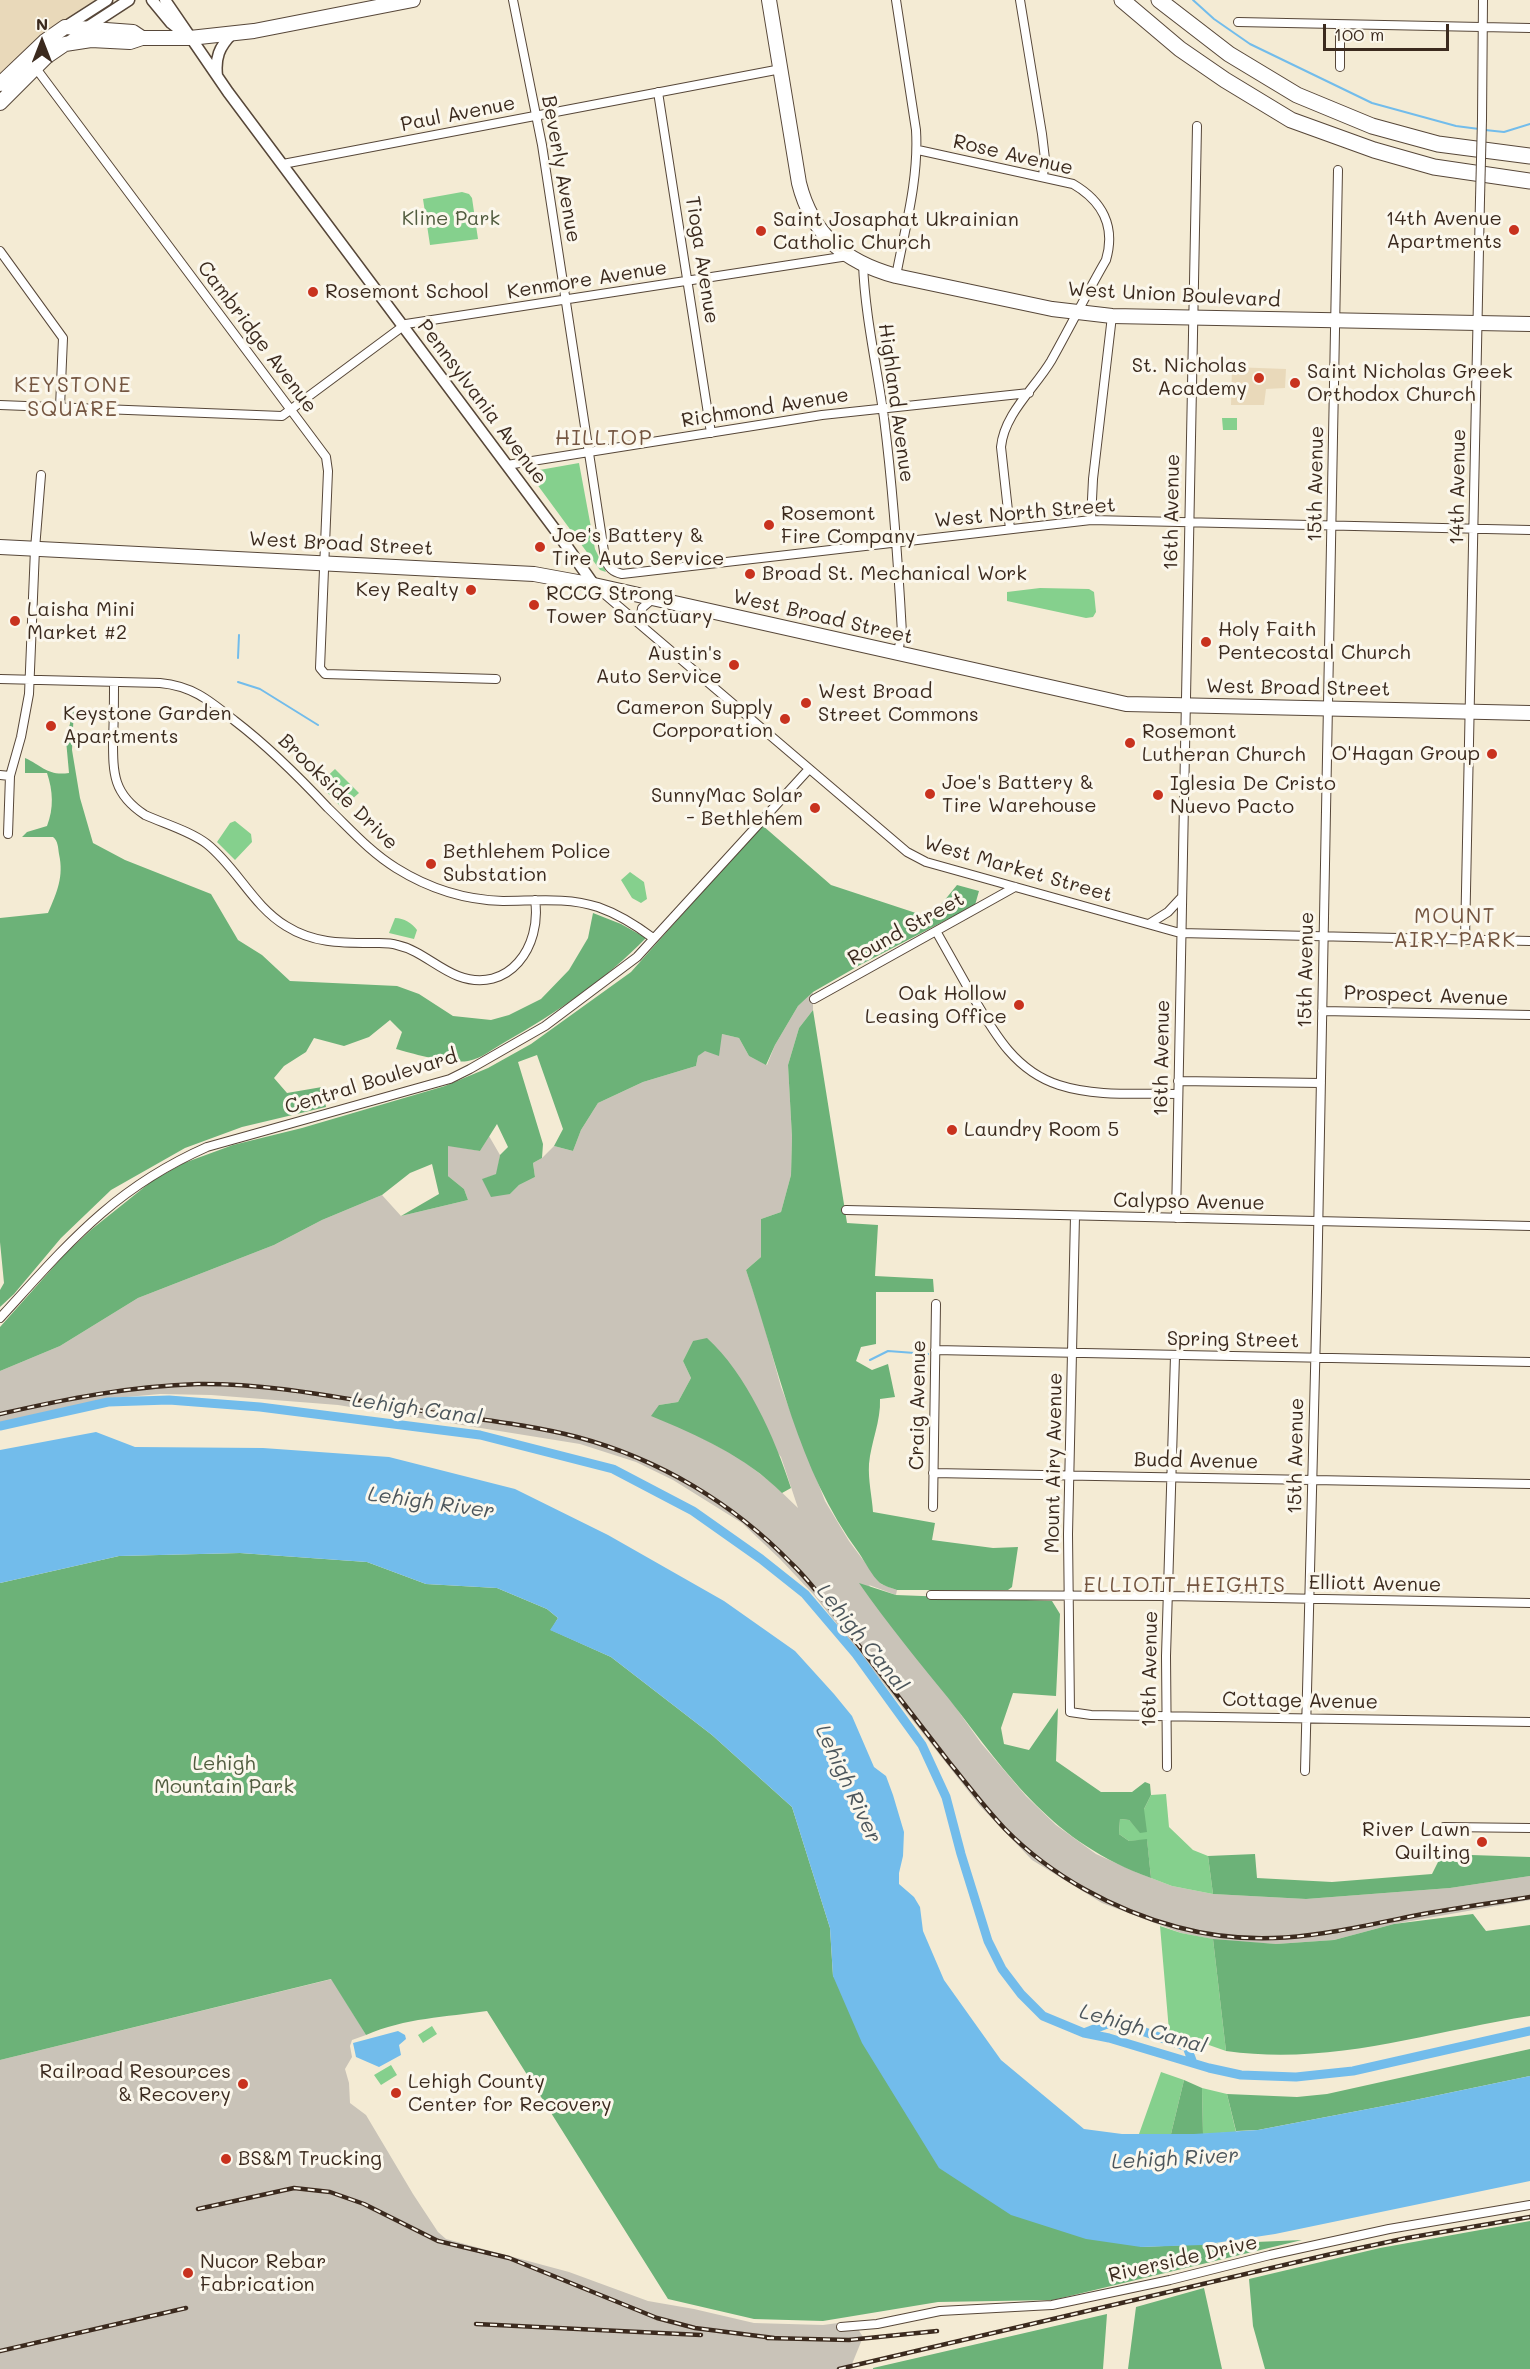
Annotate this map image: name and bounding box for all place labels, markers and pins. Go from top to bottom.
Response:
place label: 14th Avenue Apartments [1386,207,1502,254]
place label: Saint Josaphat Ukrainian Catholic Church [773,208,1019,255]
marker: 14th Avenue Apartments [1507,223,1521,237]
marker: Saint Josaphat Ukrainian Catholic Church [754,224,768,238]
place label: Rosemont School [325,280,489,304]
marker: Rosemont School [306,285,320,299]
place label: St. Nicholas Academy [1132,354,1247,401]
place label: Saint Nicholas Greek Orthodox Church [1307,360,1513,407]
marker: St. Nicholas Academy [1252,371,1266,385]
marker: Saint Nicholas Greek Orthodox Church [1288,376,1302,390]
place label: Rosemont Fire Company [781,502,916,549]
marker: Rosemont Fire Company [762,518,776,532]
place label: Joe's Battery & Tire Auto Service [552,524,724,571]
marker: Joe's Battery & Tire Auto Service [533,540,547,554]
place label: Broad St. Mechanical Work [762,562,1027,586]
marker: Broad St. Mechanical Work [743,567,757,581]
place label: Key Realty [356,578,459,602]
place label: RCCG Strong Tower Sanctuary [546,582,713,629]
marker: Key Realty [464,583,478,597]
place label: Laisha Mini Market #2 [27,598,135,645]
marker: RCCG Strong Tower Sanctuary [527,598,541,612]
marker: Laisha Mini Market #2 [8,614,22,628]
place label: Holy Faith Pentecostal Church [1218,618,1410,665]
marker: Holy Faith Pentecostal Church [1199,635,1213,649]
place label: Austin's Auto Service [596,642,722,689]
marker: Austin's Auto Service [727,658,741,672]
place label: West Broad Street Commons [818,680,979,727]
place label: Cameron Supply Corporation [616,696,773,743]
marker: West Broad Street Commons [799,696,813,710]
place label: Keystone Garden Apartments [63,702,232,749]
marker: Cameron Supply Corporation [778,712,792,726]
marker: Keystone Garden Apartments [44,719,58,733]
place label: Rosemont Lutheran Church [1142,720,1305,767]
marker: Rosemont Lutheran Church [1123,736,1137,750]
place label: O'Hagan Group [1331,742,1480,766]
marker: O'Hagan Group [1485,747,1499,761]
place label: Joe's Battery & Tire Warehouse [942,771,1097,818]
place label: Iglesia De Cristo Nuevo Pacto [1170,772,1336,819]
place label: SunnyMac Solar - Bethlehem [651,784,803,831]
marker: Joe's Battery & Tire Warehouse [923,787,937,801]
marker: Iglesia De Cristo Nuevo Pacto [1151,788,1165,802]
marker: SunnyMac Solar - Bethlehem [808,801,822,815]
place label: Bethlehem Police Substation [443,840,611,887]
marker: Bethlehem Police Substation [424,857,438,871]
place label: Oak Hollow Leasing Office [865,982,1007,1029]
marker: Oak Hollow Leasing Office [1012,998,1026,1012]
place label: Laundry Room 5 [964,1118,1119,1142]
marker: Laundry Room 5 [945,1123,959,1137]
place label: River Lawn Quilting [1362,1818,1470,1865]
marker: River Lawn Quilting [1475,1835,1489,1849]
place label: Railroad Resources & Recovery [40,2060,231,2107]
place label: Lehigh County Center for Recovery [408,2070,612,2117]
marker: Railroad Resources & Recovery [236,2077,250,2091]
marker: Lehigh County Center for Recovery [389,2086,403,2100]
place label: BS&M Trucking [238,2147,382,2171]
marker: BS&M Trucking [219,2152,233,2166]
place label: Nucor Rebar Fabrication [200,2250,326,2297]
marker: Nucor Rebar Fabrication [181,2266,195,2280]

